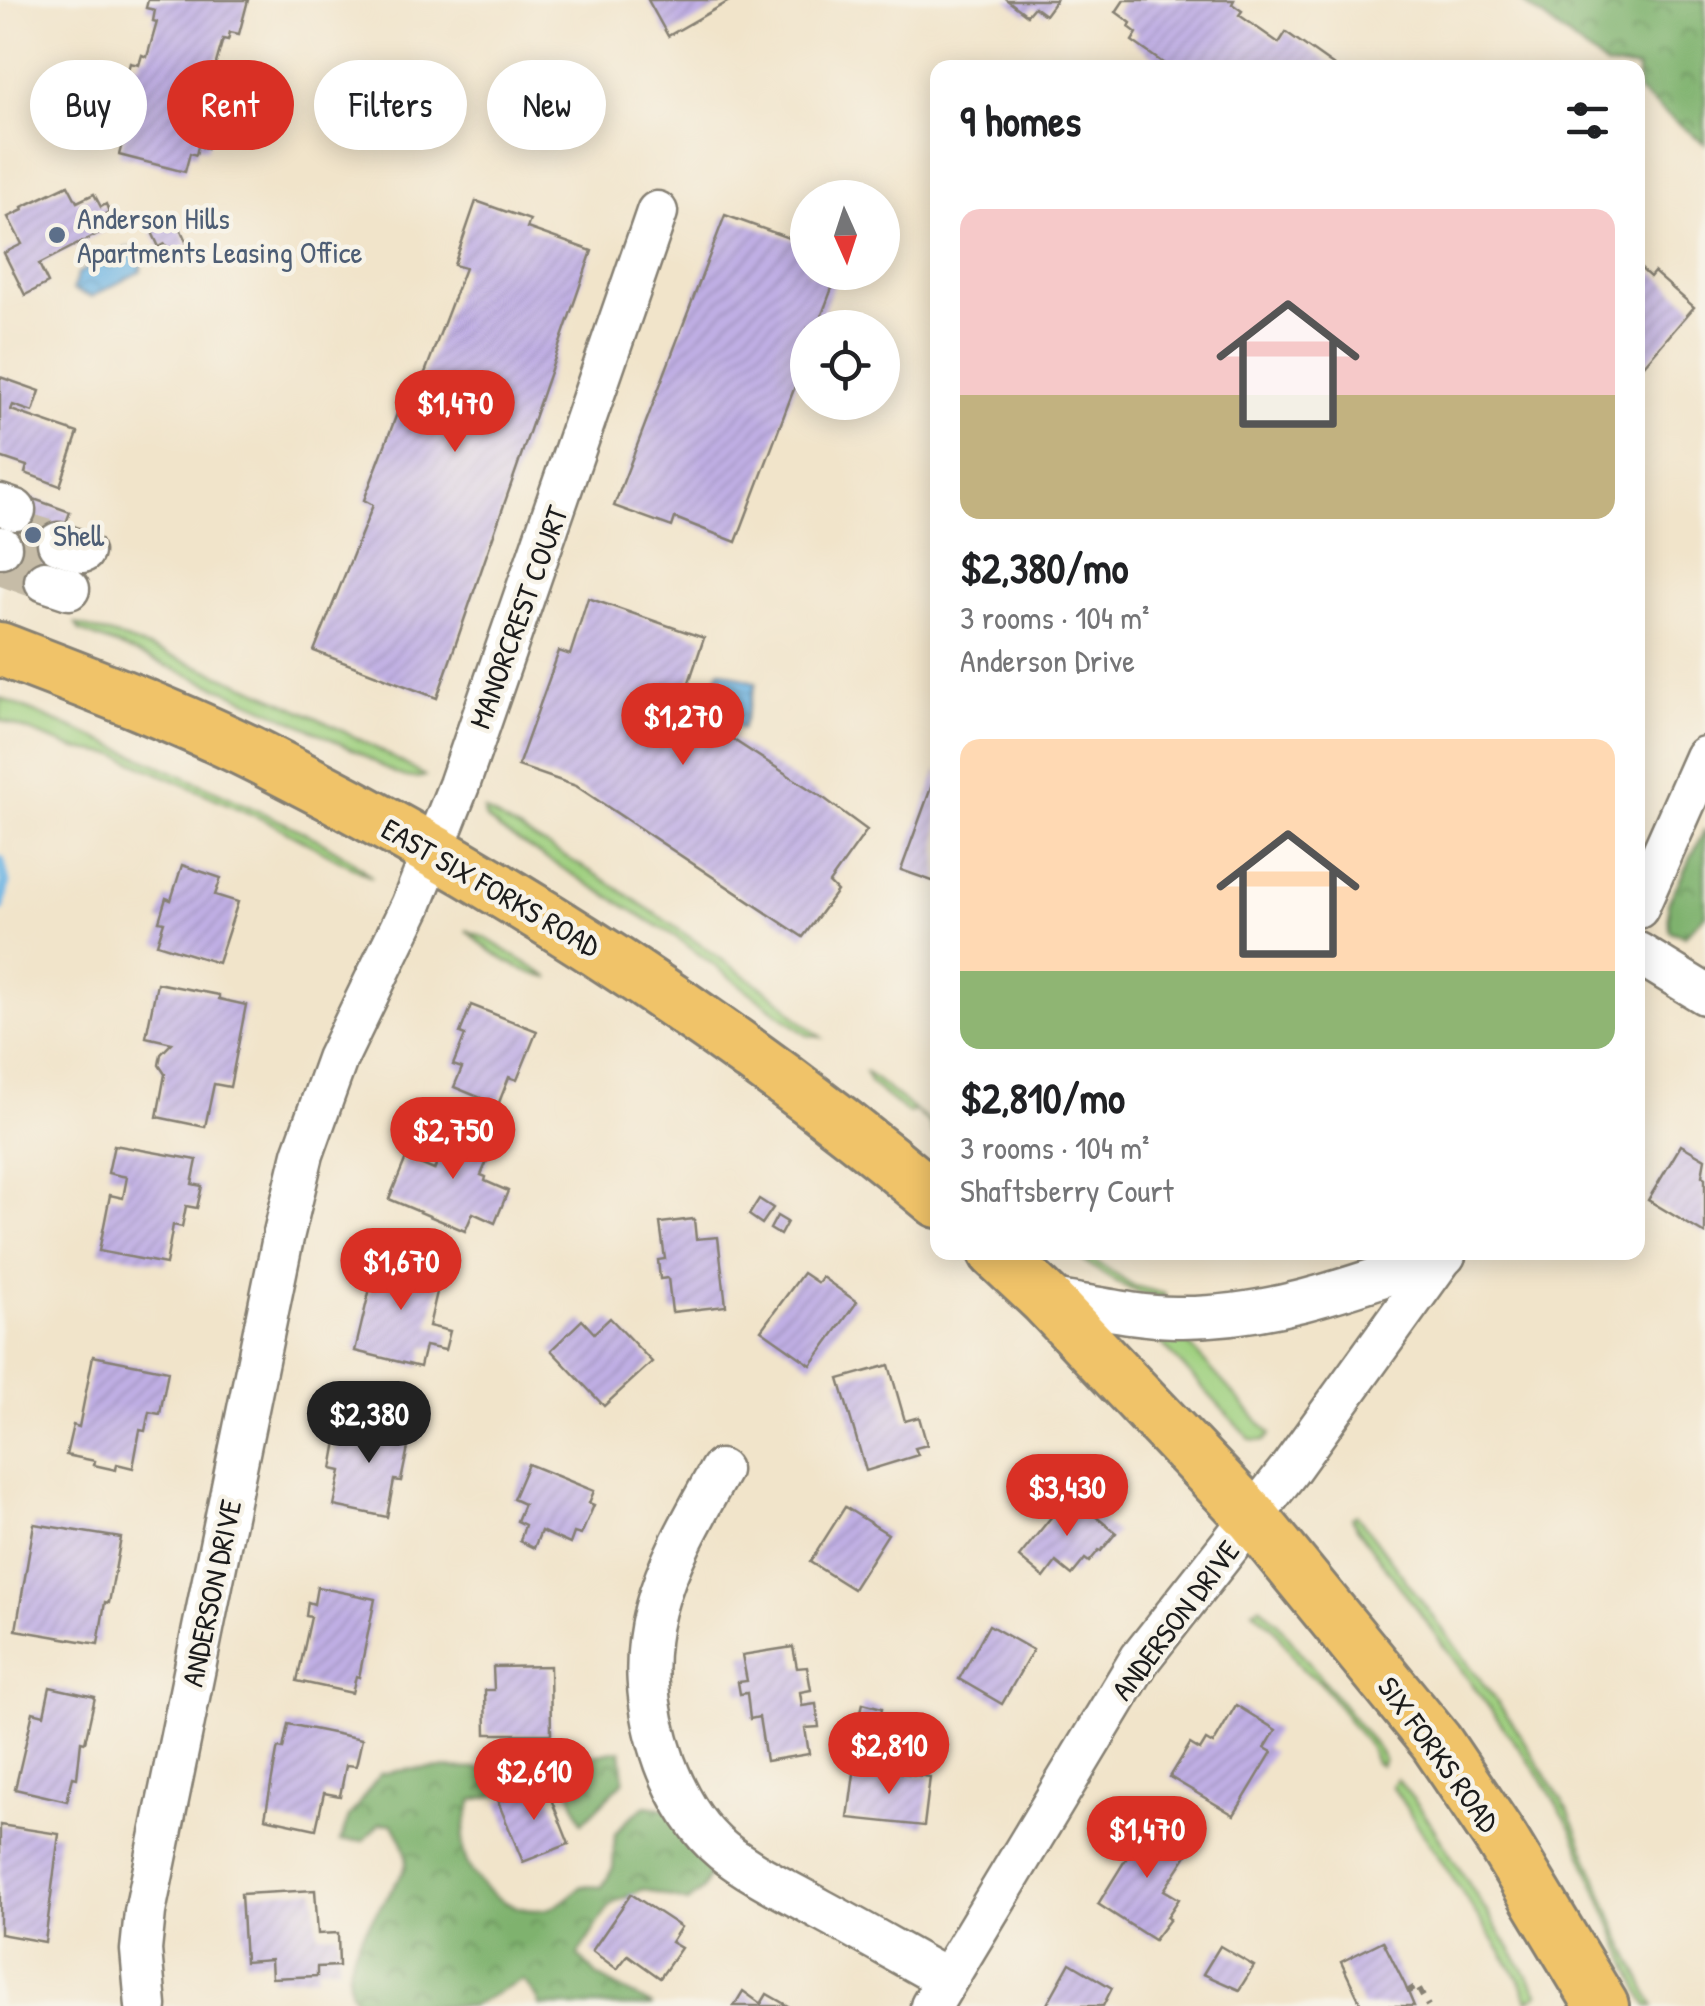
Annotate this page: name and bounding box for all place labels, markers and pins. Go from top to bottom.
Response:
place label: Anderson Hills Apartments Leasing Office [77,198,363,272]
marker: Anderson Hills Apartments Leasing Office [46,224,68,246]
pin: $1,470 [374,370,536,455]
place label: Shell [53,515,105,555]
marker: Shell [22,524,44,546]
pin: $1,270 [602,683,764,768]
pin: $2,750 [372,1097,534,1182]
pin: $1,670 [320,1228,482,1313]
pin: $2,380 [288,1381,450,1466]
pin: $3,430 [986,1454,1148,1539]
pin: $2,810 [808,1712,970,1797]
pin: $2,610 [453,1738,615,1823]
pin: $1,470 [1066,1796,1228,1881]

